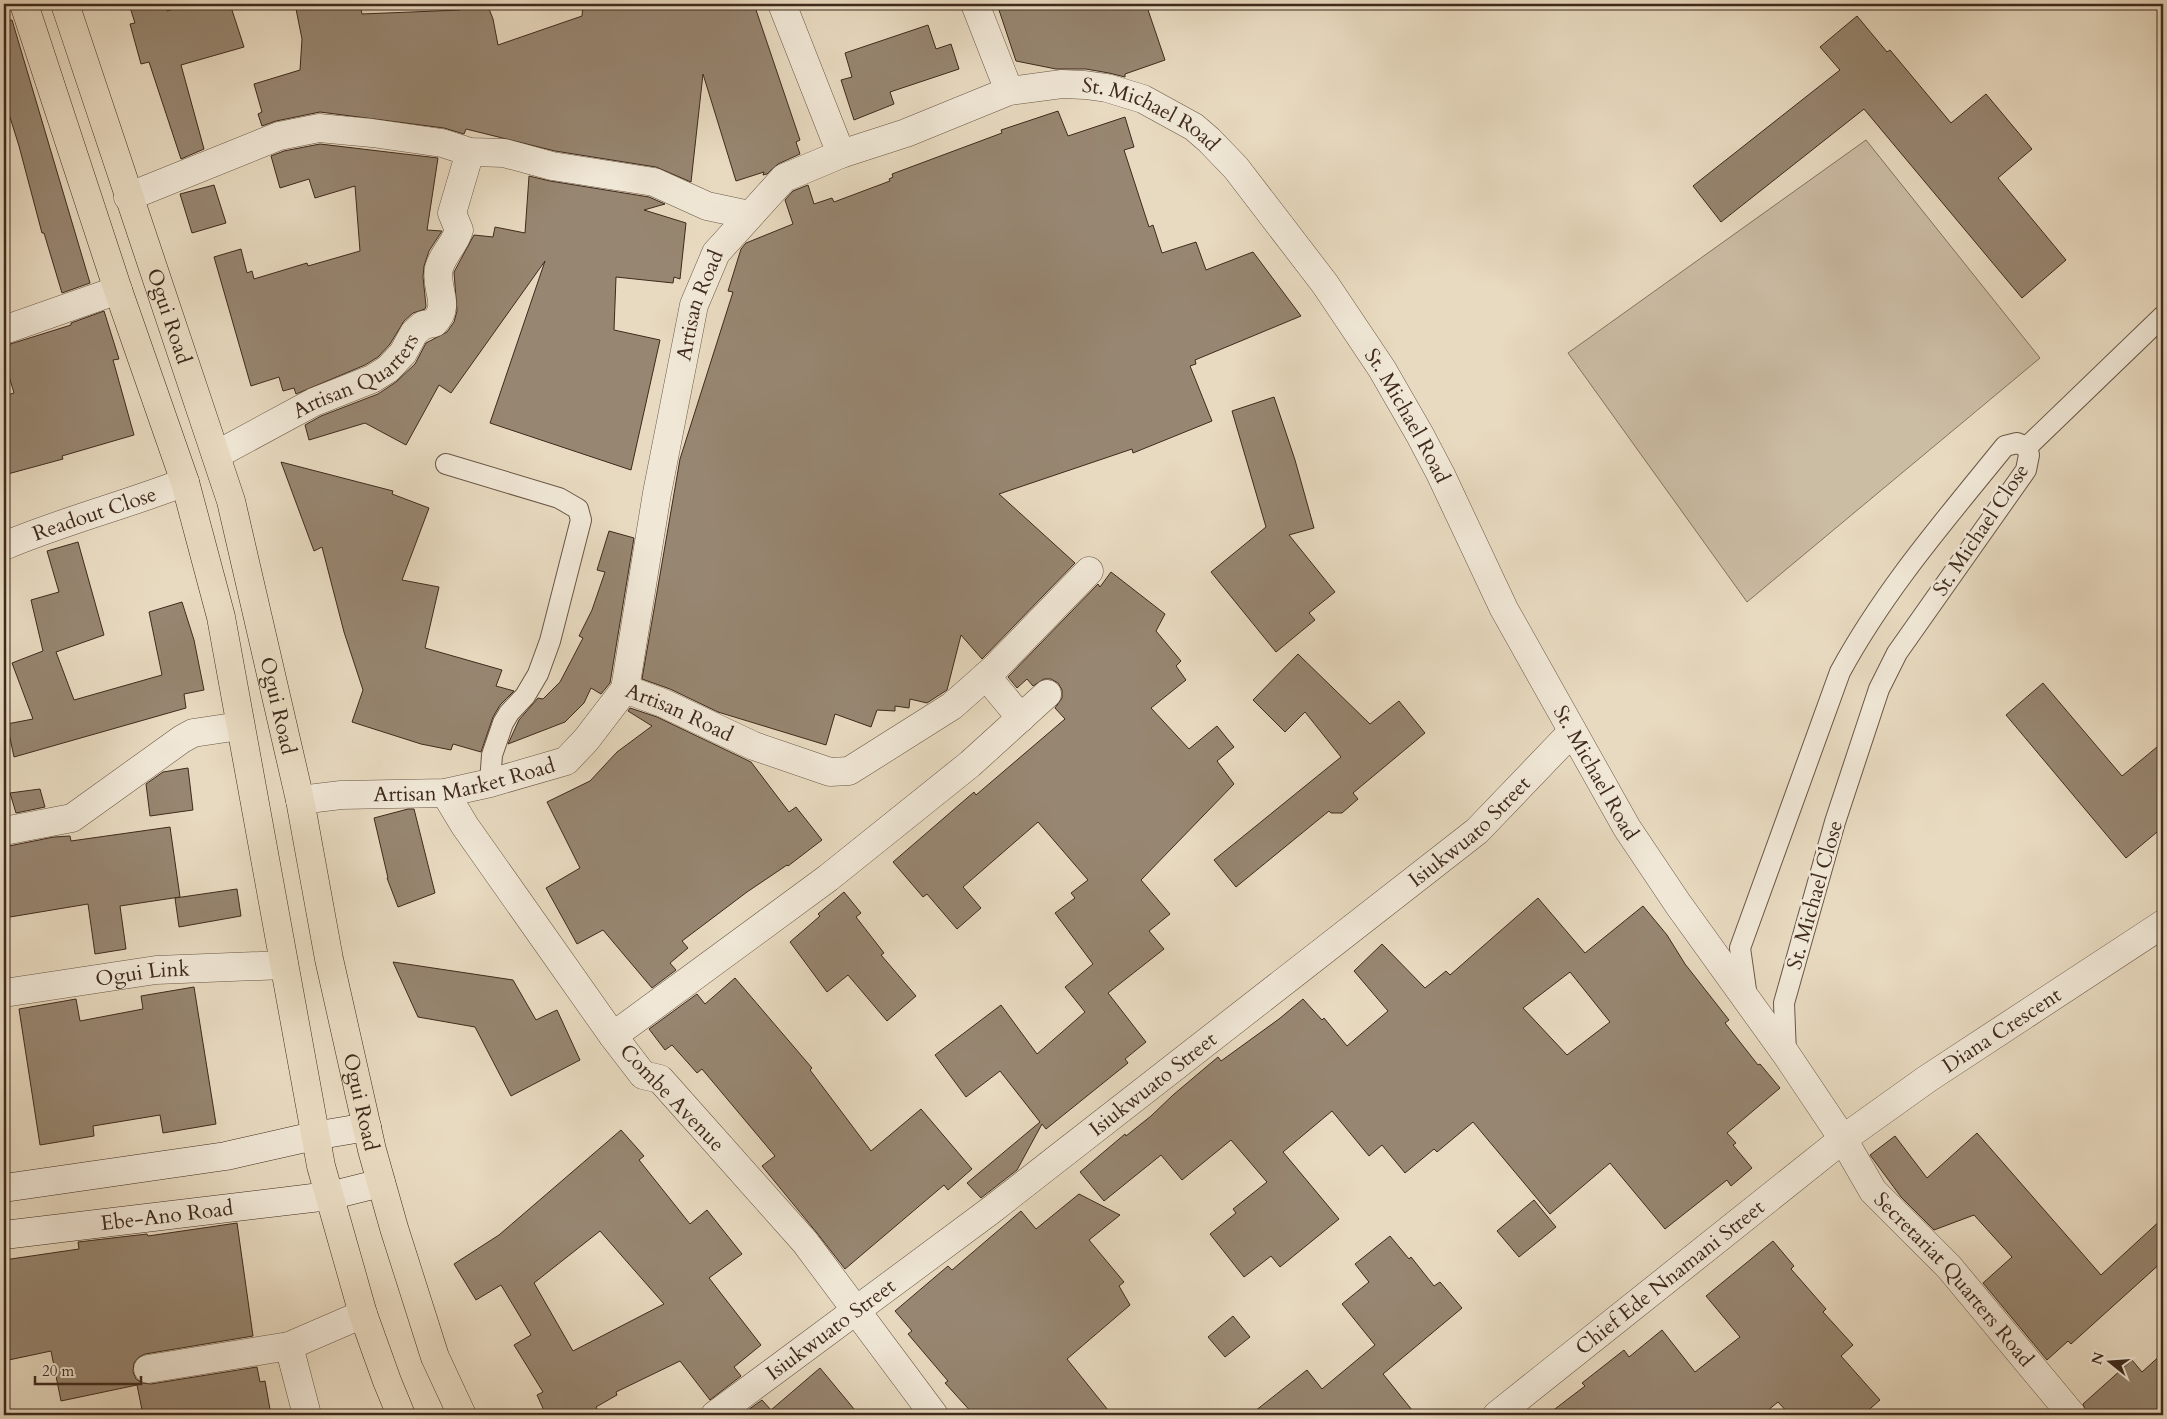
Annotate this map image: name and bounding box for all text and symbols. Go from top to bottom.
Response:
street label: St. Michael Road [1080,70,1226,157]
street label: Artisan Road [669,245,730,363]
street label: Ogui Road [140,264,199,368]
street label: Artisan Quarters [287,328,426,425]
street label: St. Michael Road [1358,342,1457,488]
street label: St. Michael Close [1926,458,2036,602]
street label: Readout Close [28,479,160,548]
street label: Ogui Road [253,654,304,757]
street label: Artisan Road [621,676,738,749]
street label: St. Michael Road [1546,700,1646,846]
street label: Artisan Market Road [373,750,558,809]
street label: Isiukwuato Street [1402,769,1537,894]
street label: St. Michael Close [1780,817,1850,973]
street label: Ogui Link [93,954,191,993]
street label: Diana Crescent [1936,980,2067,1080]
street label: Isiukwuato Street [1083,1025,1223,1143]
street label: Combe Avenue [613,1038,731,1158]
street label: Ogui Road [336,1050,386,1154]
street label: Secretariat Quarters Road [1867,1185,2040,1373]
street label: Ebe-Ano Road [99,1193,235,1238]
street label: Chief Ede Nnamani Street [1569,1193,1771,1362]
street label: Isiukwuato Street [760,1271,902,1387]
north arrow [2084,1336,2134,1386]
text: N [2087,1350,2109,1367]
scale bar [35,1354,141,1386]
text: 20 m [42,1361,74,1381]

